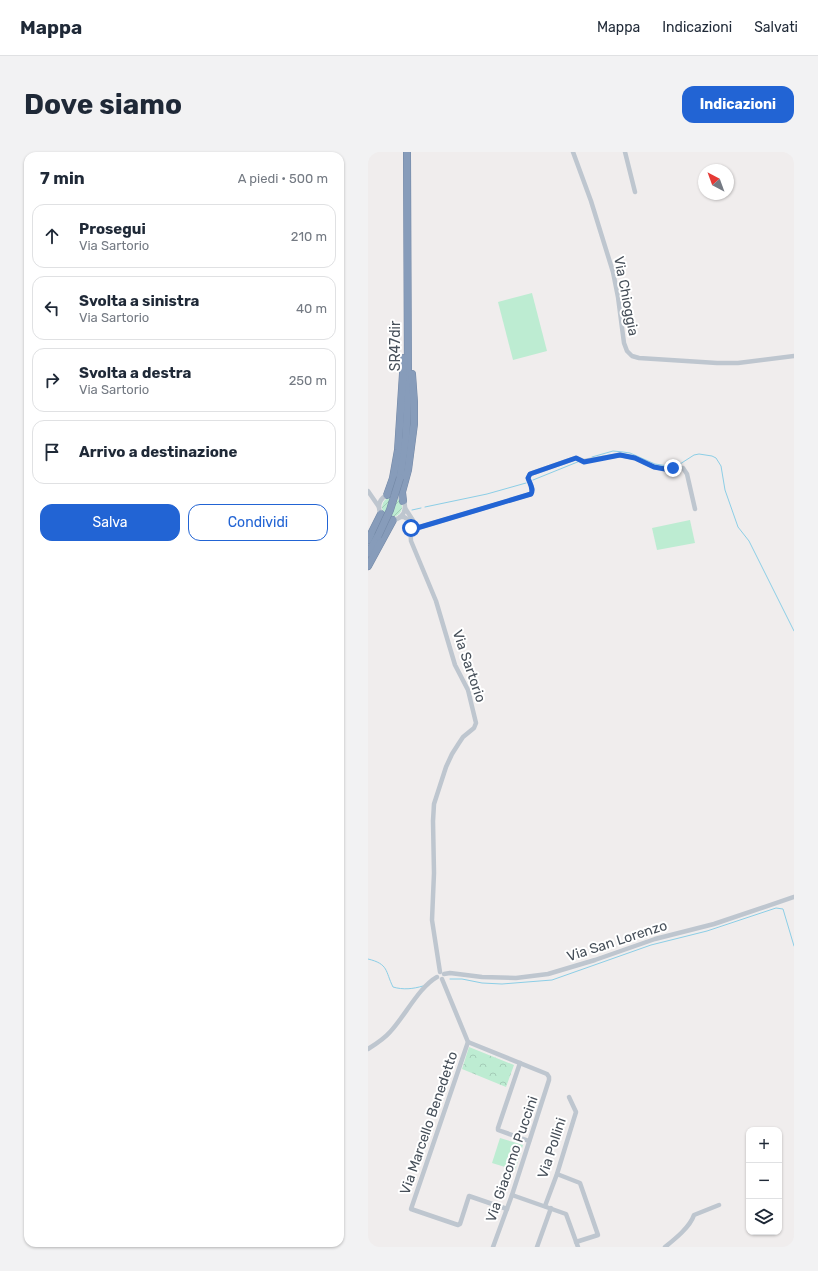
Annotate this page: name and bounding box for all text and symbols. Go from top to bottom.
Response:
text: Mappa [20,16,82,39]
text: Mappa [597,19,640,36]
text: Indicazioni [662,19,732,36]
text: Salvati [754,19,798,36]
button: Indicazioni [682,86,794,123]
text: Dove siamo [24,88,182,121]
north arrow [698,164,734,200]
text: 7 min [40,168,85,188]
text: A piedi · 500 m [238,171,328,186]
text: Prosegui [79,220,146,238]
icon: ahead [41,225,63,247]
text: 210 m [291,229,327,244]
text: Via Sartorio [79,238,149,253]
street label: Via Chioggia [610,255,642,337]
text: Svolta a sinistra [79,292,199,310]
icon: left [41,297,63,319]
text: 40 m [296,301,327,316]
text: Via Sartorio [79,310,149,325]
street label: SR47dir [387,320,404,371]
text: Svolta a destra [79,364,191,382]
icon: right [41,369,63,391]
text: 250 m [289,373,327,388]
text: Via Sartorio [79,382,149,397]
icon: arrive [41,441,63,463]
text: Arrivo a destinazione [79,443,237,461]
route end [664,459,682,477]
button: Salva [40,504,180,541]
button: Condividi [188,504,328,541]
route start [402,519,420,537]
street label: Via Sartorio [449,627,489,705]
street label: Via San Lorenzo [565,917,669,965]
street label: Via Marcello Benedetto [397,1049,461,1197]
street label: Via Giacomo Puccini [482,1094,542,1224]
street label: Via Pollini [534,1116,570,1180]
map controls [746,1127,782,1235]
button: + [746,1127,782,1163]
button: − [746,1163,782,1199]
button: layers [746,1199,782,1235]

